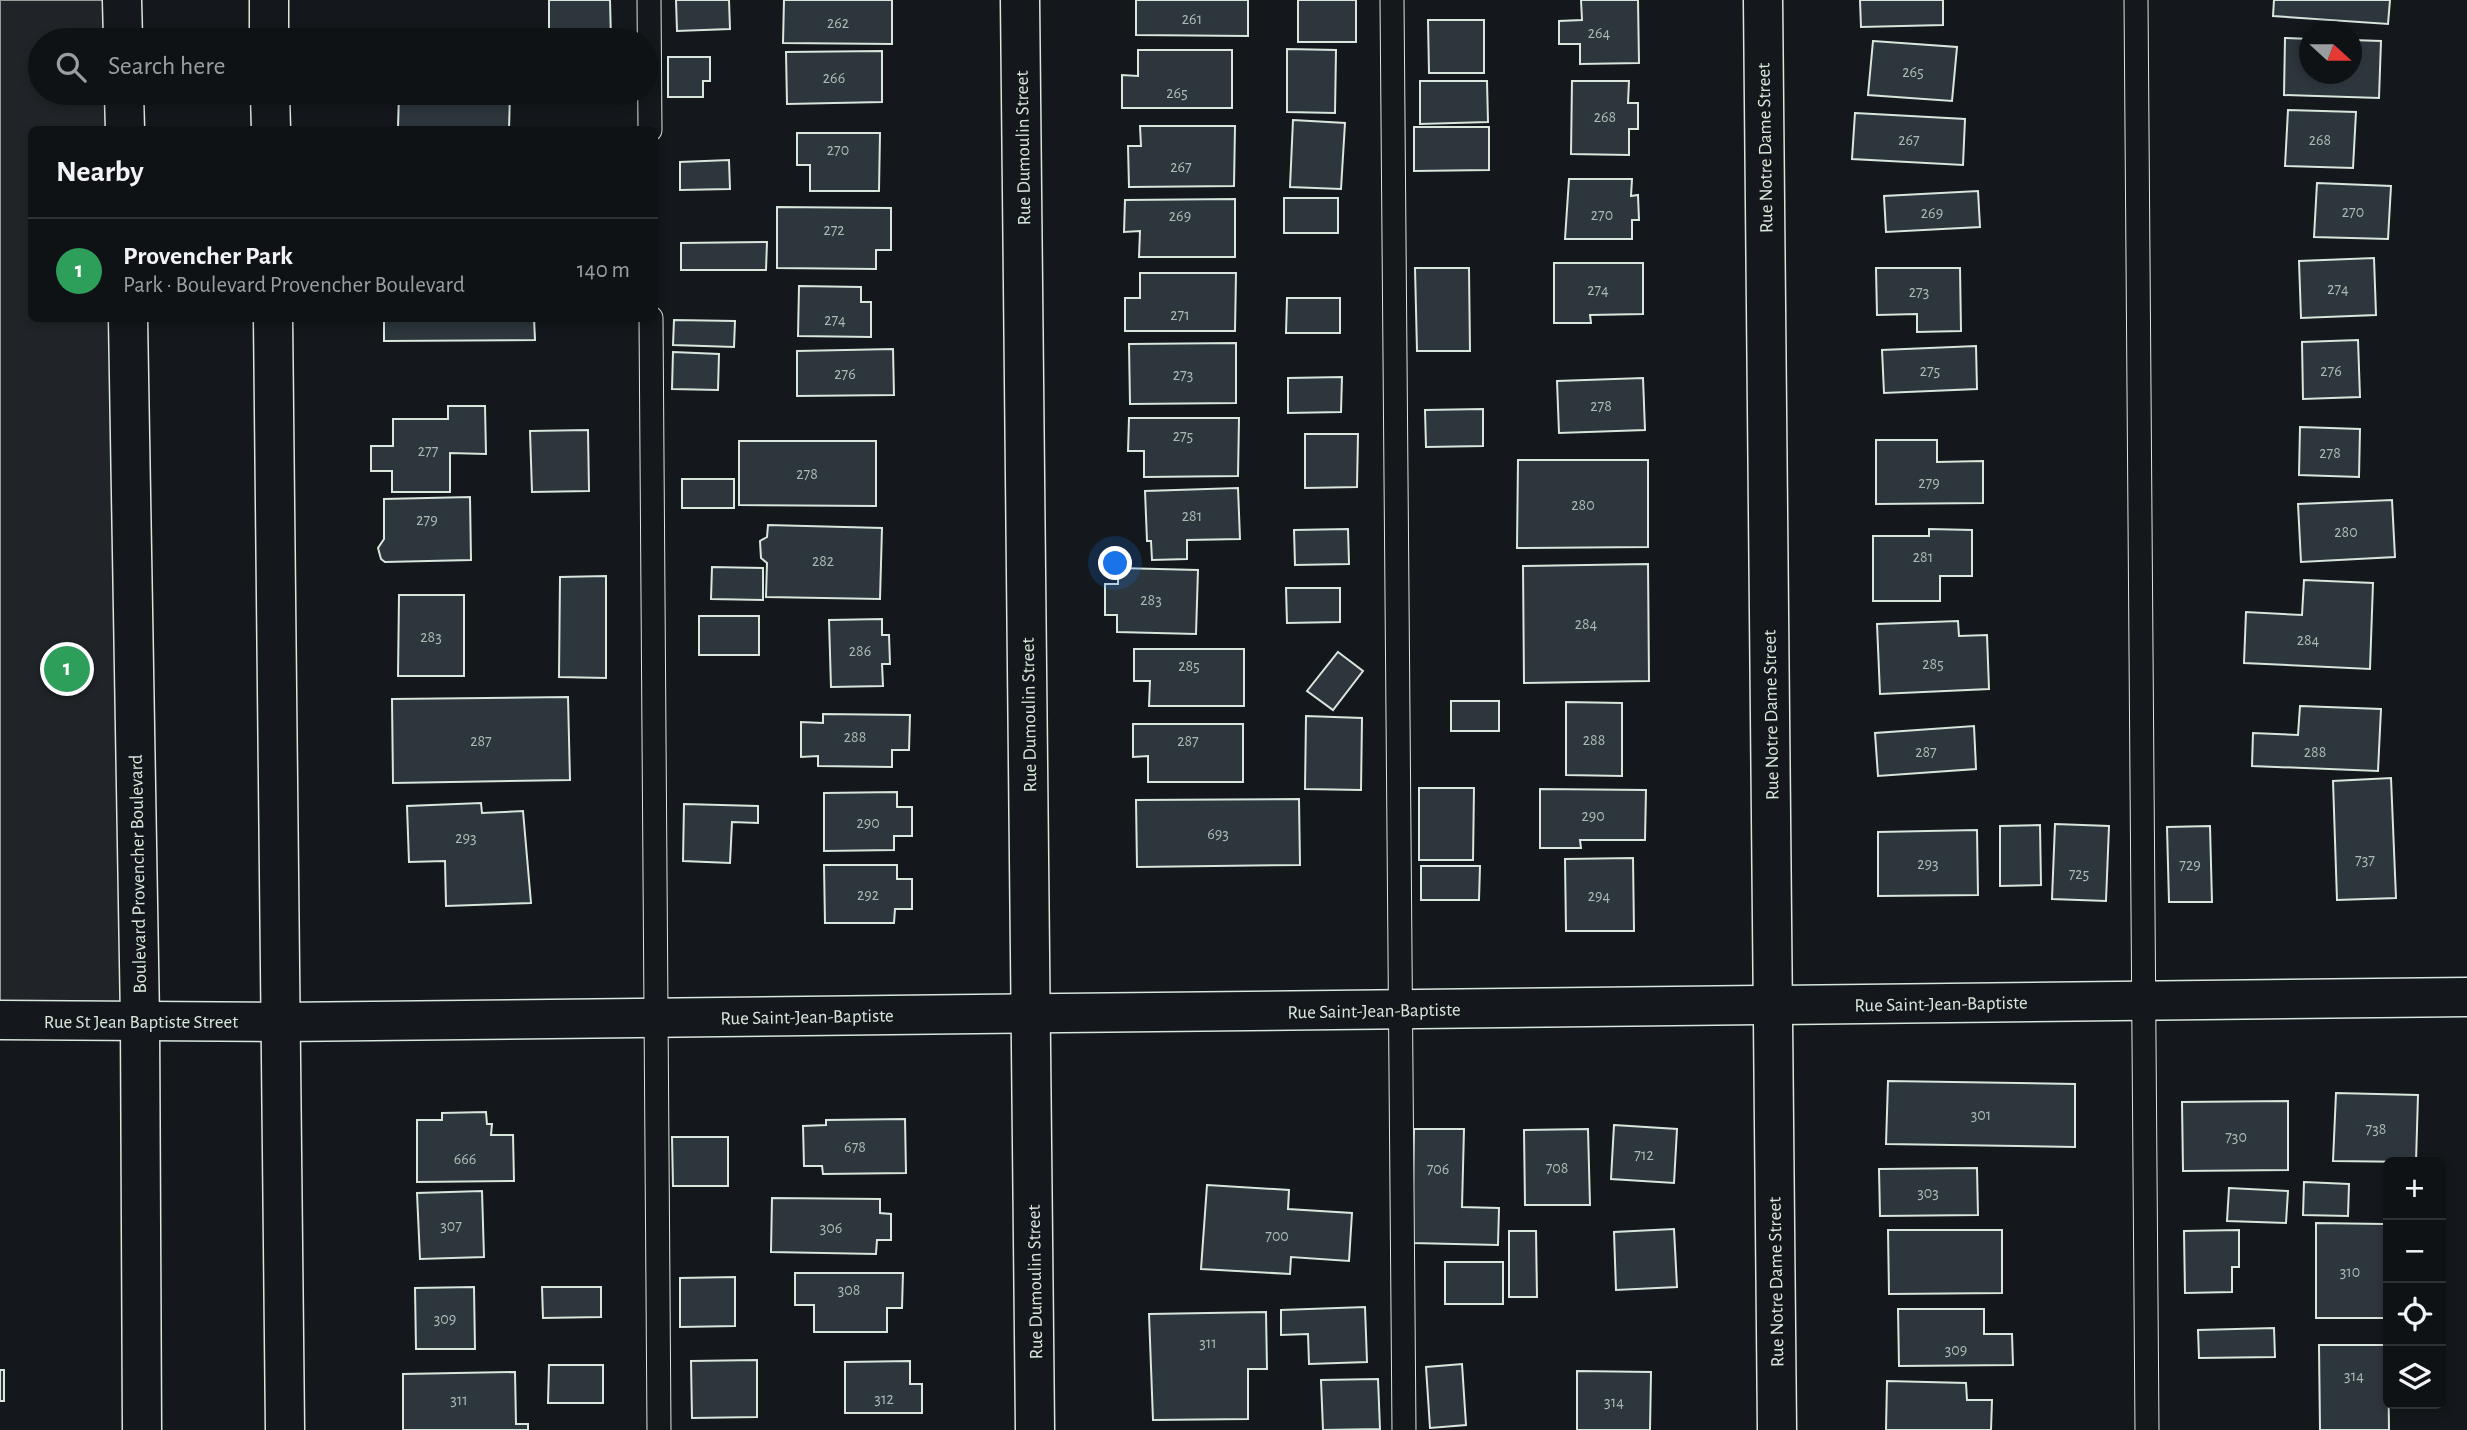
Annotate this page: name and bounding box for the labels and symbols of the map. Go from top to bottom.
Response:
house number: 261 [1182,11,1202,27]
house number: 262 [827,15,849,31]
north arrow [2299,21,2362,84]
house number: 264 [1588,25,1611,41]
street label: Rue Notre Dame Street [1755,63,1776,233]
house number: 265 [1902,64,1924,80]
house number: 266 [823,70,845,86]
street label: Rue Dumoulin Street [1013,70,1034,225]
house number: 265 [1166,85,1188,101]
house number: 268 [1594,109,1616,125]
house number: 267 [1898,132,1920,148]
house number: 268 [2309,132,2331,148]
house number: 270 [827,142,849,158]
house number: 267 [1170,159,1192,175]
house number: 270 [2342,204,2364,220]
house number: 269 [1921,205,1943,221]
house number: 270 [1591,207,1613,223]
house number: 269 [1169,208,1191,224]
house number: 272 [823,222,845,238]
house number: 274 [2327,281,2349,297]
house number: 274 [1587,282,1609,298]
house number: 273 [1909,284,1929,300]
house number: 271 [1170,307,1190,323]
house number: 274 [824,312,846,328]
house number: 275 [1920,363,1940,379]
house number: 276 [2320,363,2342,379]
house number: 276 [834,366,856,382]
house number: 273 [1173,367,1193,383]
house number: 278 [1590,398,1612,414]
house number: 275 [1173,428,1193,444]
house number: 277 [418,443,439,459]
house number: 278 [2319,445,2341,461]
house number: 278 [796,466,818,482]
house number: 279 [1918,475,1940,491]
house number: 280 [1571,497,1595,513]
house number: 281 [1182,508,1202,524]
house number: 279 [416,512,438,528]
house number: 280 [2334,524,2358,540]
your location [1098,546,1132,580]
house number: 281 [1913,549,1933,565]
house number: 282 [812,553,834,569]
house number: 283 [1140,592,1162,608]
house number: 284 [1575,616,1598,632]
house number: 283 [420,629,442,645]
street label: Rue Notre Dame Street [1761,630,1782,800]
house number: 284 [2297,632,2320,648]
street label: Rue Dumoulin Street [1019,637,1040,792]
pin: 1 [44,643,90,695]
house number: 286 [849,643,871,659]
house number: 285 [1922,656,1944,672]
house number: 285 [1178,658,1200,674]
house number: 288 [844,729,866,745]
house number: 288 [1583,732,1605,748]
house number: 287 [470,733,492,749]
house number: 287 [1177,733,1199,749]
house number: 287 [1915,744,1937,760]
house number: 288 [2304,744,2326,760]
street label: Boulevard Provencher Boulevard [127,754,150,994]
house number: 290 [1581,808,1605,824]
house number: 290 [856,815,880,831]
house number: 693 [1207,826,1229,842]
house number: 293 [455,830,477,846]
house number: 737 [2355,852,2375,868]
house number: 293 [1917,856,1939,872]
house number: 729 [2179,857,2201,873]
house number: 725 [2069,866,2089,882]
house number: 292 [857,887,879,903]
house number: 294 [1588,888,1611,904]
street label: Rue Saint-Jean-Baptiste [1854,993,2028,1016]
street label: Rue Saint-Jean-Baptiste [1287,1000,1461,1023]
street label: Rue Saint-Jean-Baptiste [720,1006,894,1029]
street label: Rue St Jean Baptiste Street [44,1013,238,1032]
house number: 301 [1971,1107,1991,1123]
house number: 738 [2366,1121,2386,1137]
house number: 730 [2225,1129,2247,1145]
house number: 678 [844,1139,866,1155]
house number: 712 [1634,1147,1654,1163]
house number: 666 [454,1151,476,1167]
house number: 708 [1546,1160,1568,1176]
house number: 706 [1427,1161,1449,1177]
house number: 303 [1917,1185,1939,1201]
street label: Rue Notre Dame Street [1766,1197,1787,1367]
street label: Rue Dumoulin Street [1025,1204,1046,1359]
house number: 307 [440,1218,462,1234]
house number: 306 [820,1220,842,1236]
house number: 700 [1265,1228,1289,1244]
house number: 310 [2340,1264,2360,1280]
house number: 308 [838,1282,860,1298]
house number: 309 [434,1311,456,1327]
house number: 311 [1199,1335,1217,1351]
house number: 309 [1945,1342,1967,1358]
house number: 314 [2344,1368,2364,1384]
house number: 312 [874,1391,894,1407]
house number: 311 [450,1392,468,1408]
house number: 314 [1604,1394,1624,1410]

